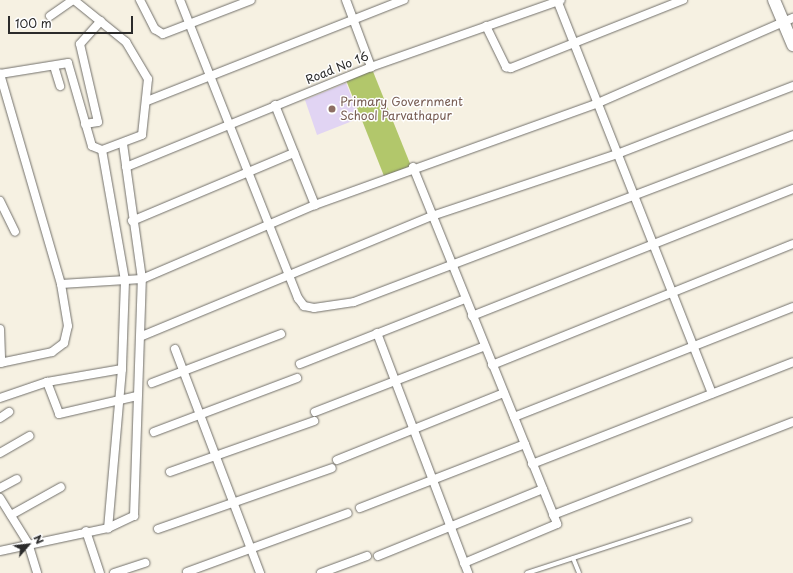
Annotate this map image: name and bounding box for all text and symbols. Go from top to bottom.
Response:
scale bar [10,8,135,34]
text: 100 m [15,14,52,32]
street label: Road No 16 [303,49,371,87]
place label: Primary Government School Parvathapur [340,95,462,123]
marker: Primary Government School Parvathapur [327,104,337,114]
north arrow [8,525,48,565]
text: N [29,531,49,547]

